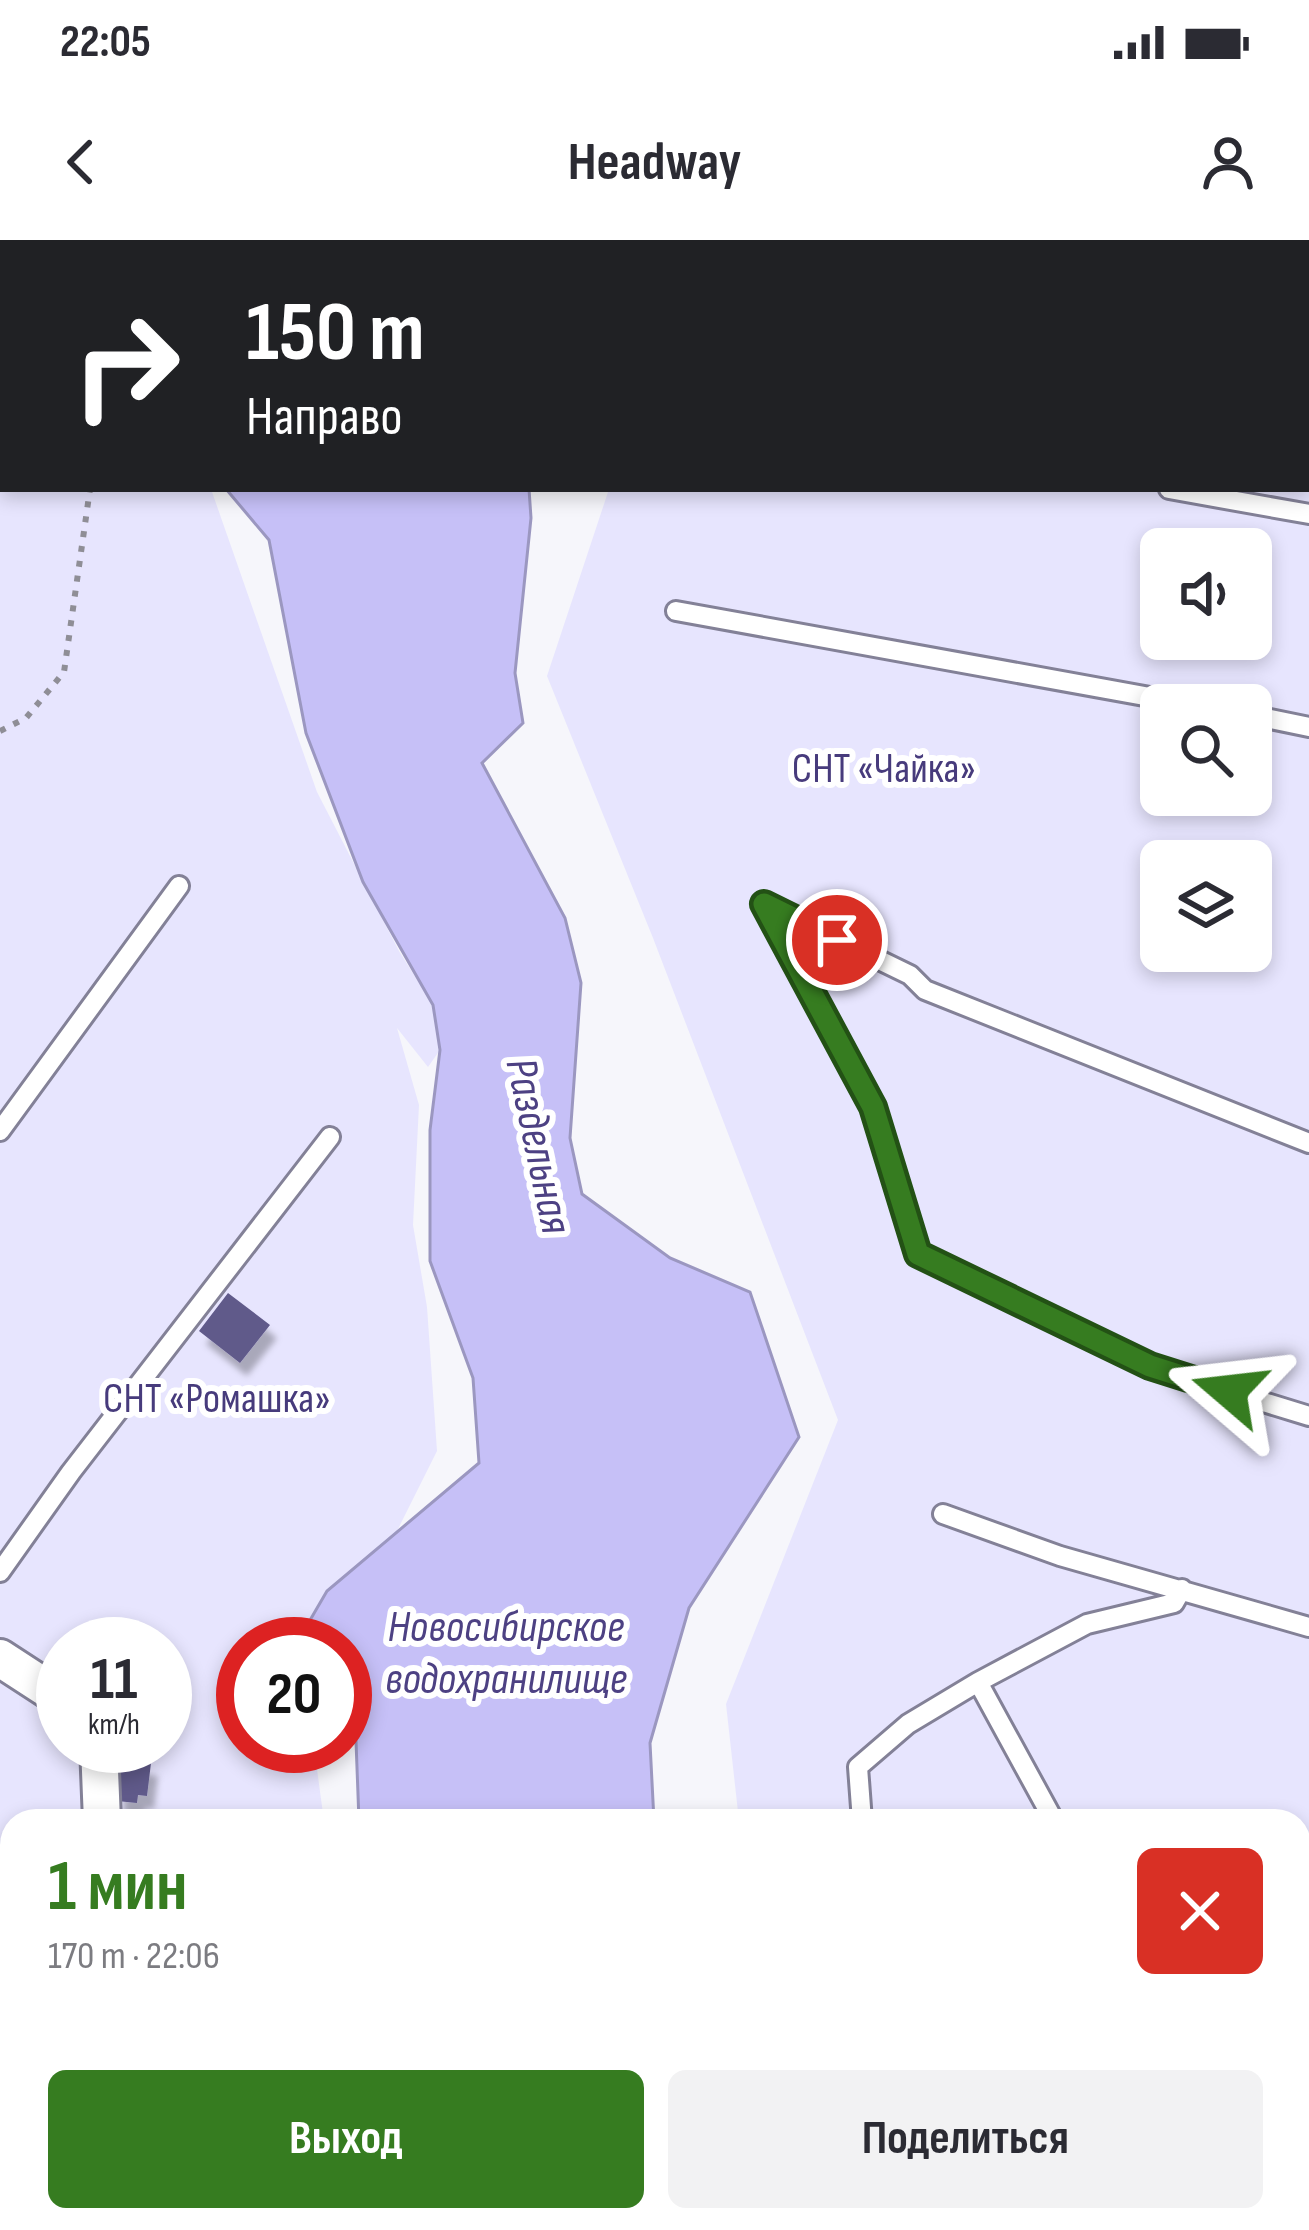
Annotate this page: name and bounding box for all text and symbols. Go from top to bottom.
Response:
text: 22:05 [60,15,151,70]
icon: back [48,129,114,195]
icon: person [1195,129,1261,195]
text: Headway [568,130,741,195]
text: 150 m [246,283,425,384]
icon: right [48,288,204,444]
text: Направо [246,385,403,450]
map controls [1140,528,1272,972]
button: sound [1140,528,1272,660]
button: search [1140,684,1272,816]
park label: СНТ «Чайка» [792,744,976,795]
button: layers [1140,840,1272,972]
pin [786,889,888,991]
icon: arrive [804,907,870,973]
water label: Раздельная [493,1053,583,1239]
position arrow [1166,1328,1292,1454]
park label: СНТ «Ромашка» [103,1374,331,1425]
water label: Новосибирское водохранилище [385,1600,627,1707]
speed limit sign: 20 [216,1617,372,1773]
text: 11 [90,1644,138,1716]
text: km/h [88,1707,140,1743]
text: 1 мин [48,1844,188,1931]
button: close [1137,1848,1263,1974]
text: 170 m · 22:06 [48,1933,220,1980]
button: Выход [48,2070,644,2208]
button: Поделиться [668,2070,1263,2208]

